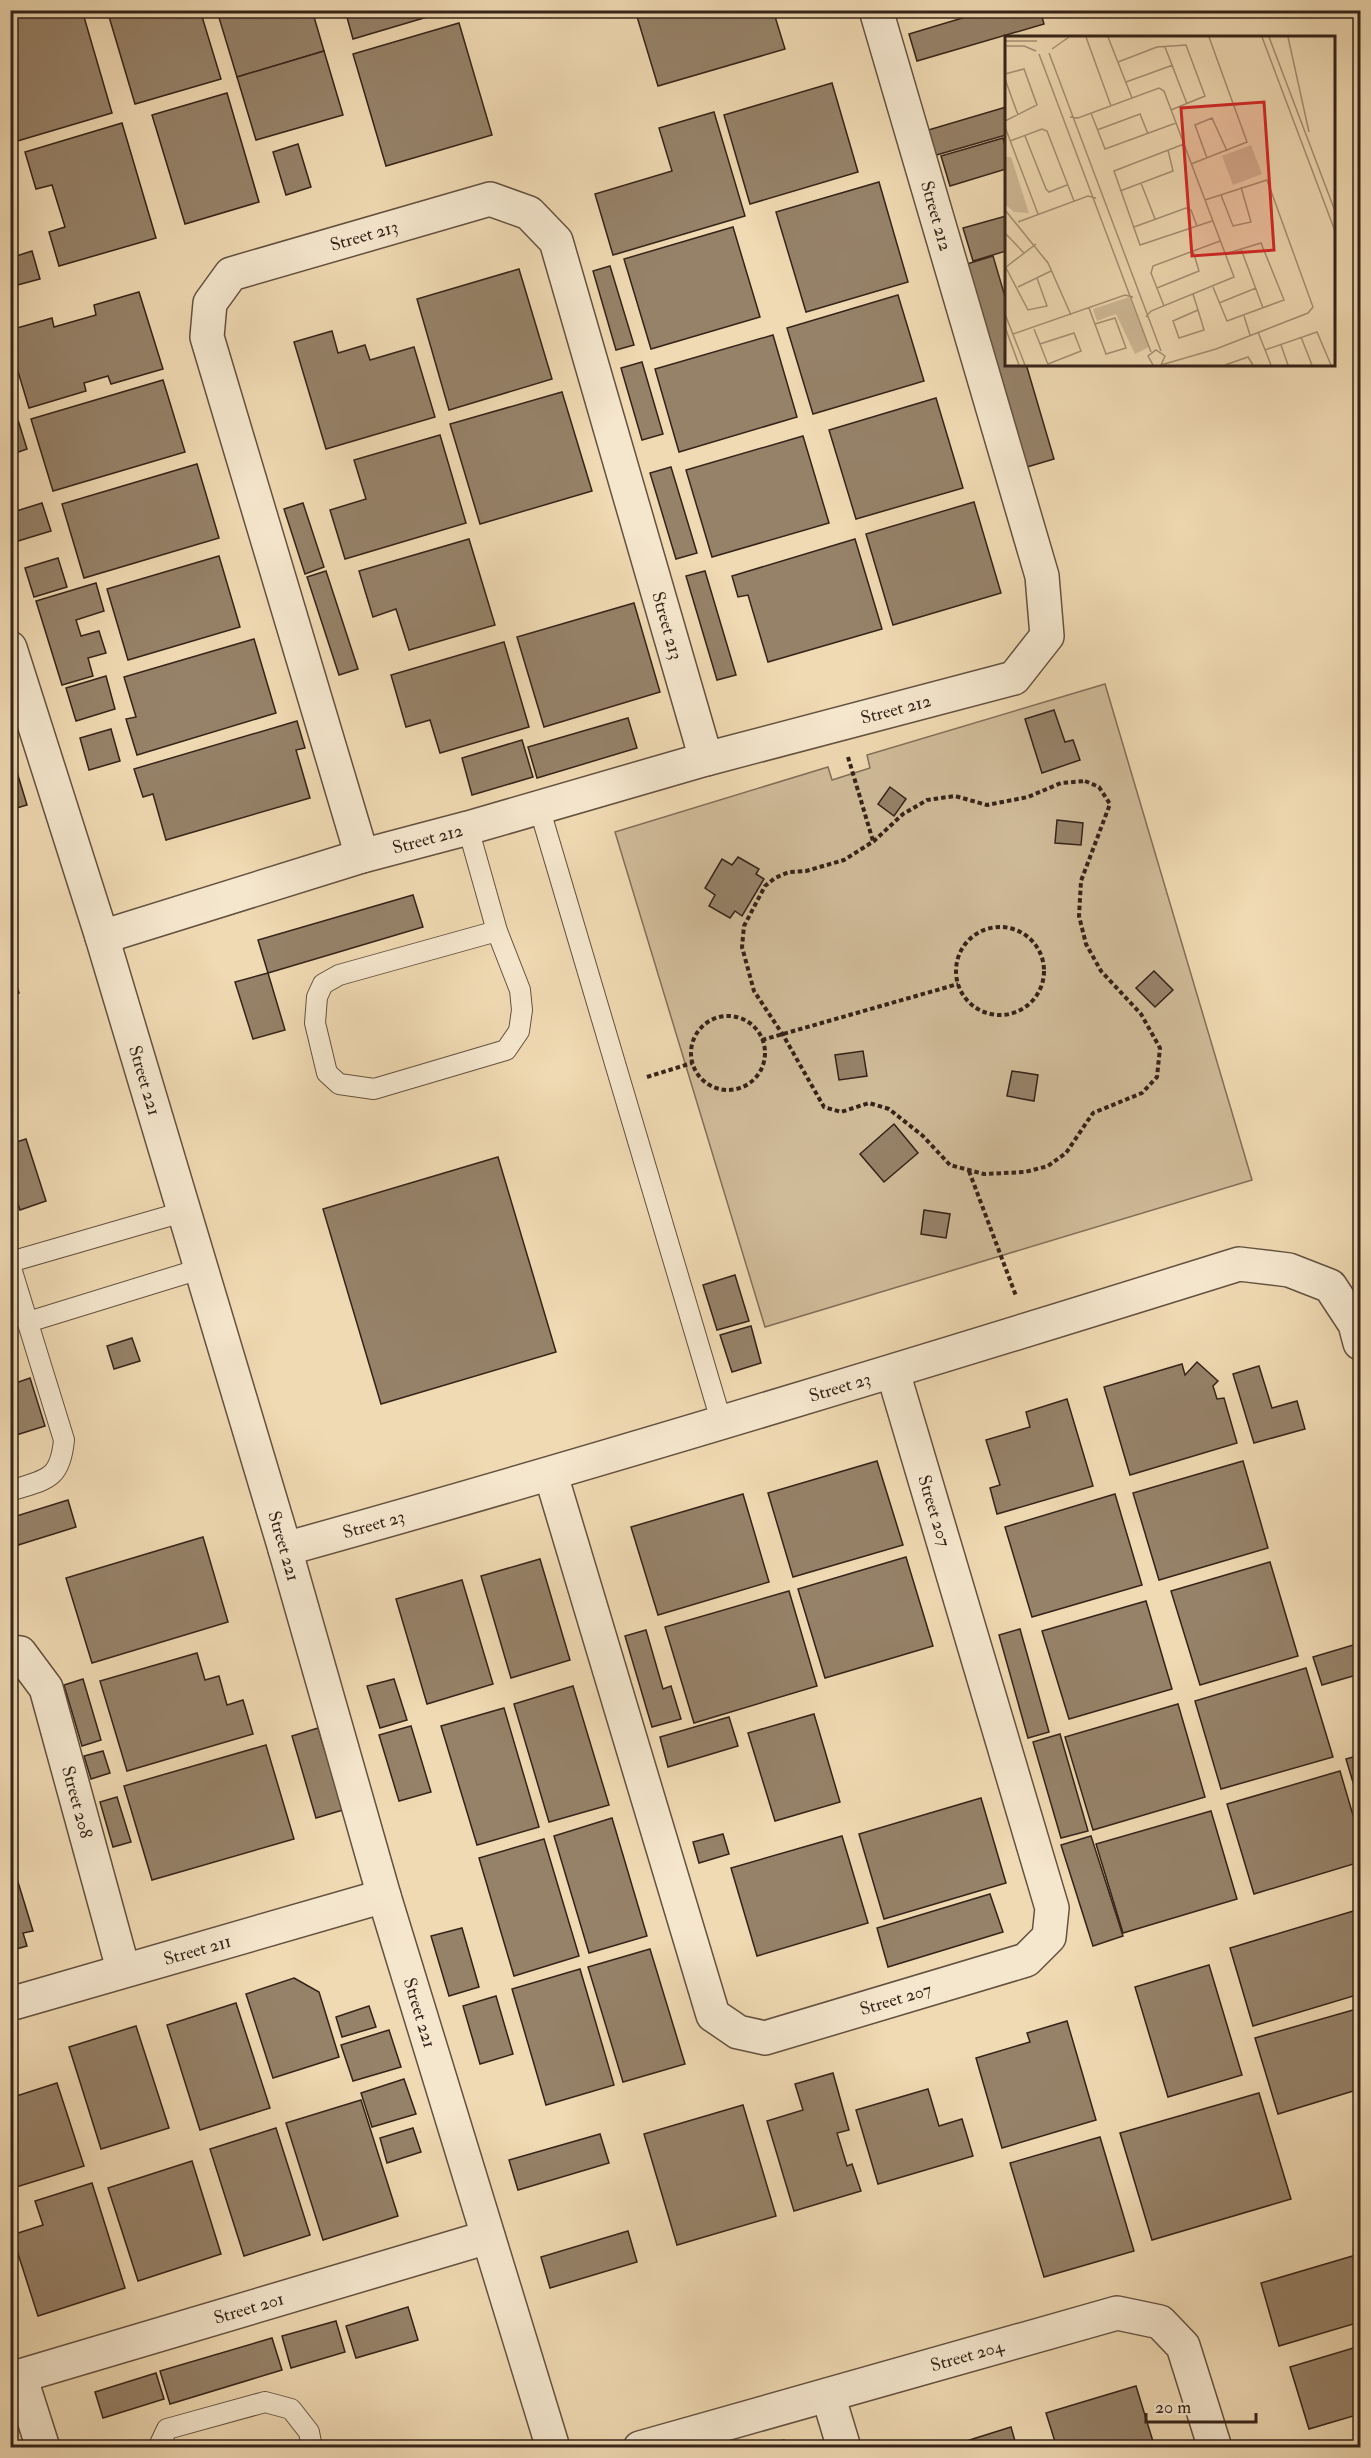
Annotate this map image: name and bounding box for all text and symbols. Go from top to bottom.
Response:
inset map [1005,36,1335,366]
street label: Street 212 [915,178,957,254]
street label: Street 213 [327,215,401,256]
street label: Street 213 [647,589,688,662]
street label: Street 212 [858,689,933,729]
street label: Street 212 [390,818,465,859]
street label: Street 221 [124,1043,166,1118]
street label: Street 23 [806,1367,873,1407]
street label: Street 207 [912,1472,956,1550]
street label: Street 23 [340,1504,407,1544]
street label: Street 221 [263,1508,305,1584]
street label: Street 208 [56,1763,98,1841]
street label: Street 211 [161,1929,234,1971]
street label: Street 221 [398,1975,441,2050]
street label: Street 207 [857,1977,934,2021]
street label: Street 201 [211,2287,286,2329]
street label: Street 204 [928,2334,1008,2377]
scale bar [1146,2386,1256,2424]
text: 20 m [1155,2396,1191,2419]

